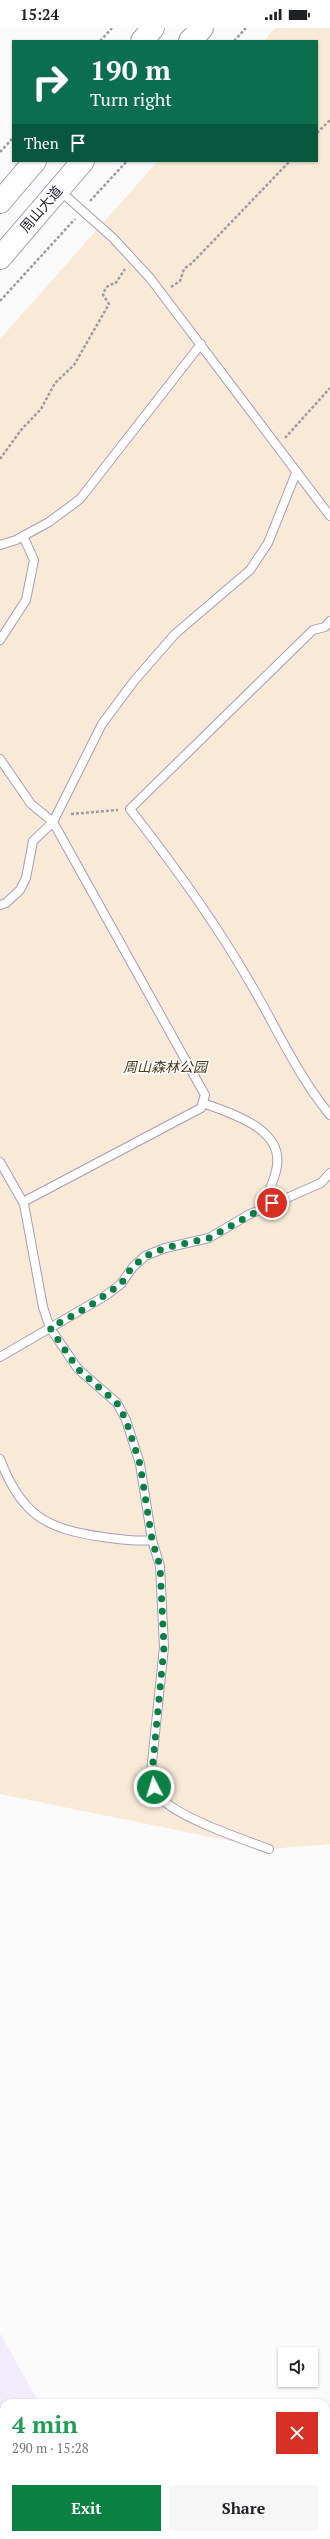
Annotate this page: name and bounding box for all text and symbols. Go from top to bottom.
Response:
text: 15:24 [20,4,59,24]
text: 190 m [90,51,171,88]
icon: right [24,56,76,108]
text: Turn right [90,87,172,111]
icon: arrive [67,132,89,154]
text: Then [24,133,59,153]
street label: 周山大道 [15,181,66,236]
park label: 周山森林公园 [123,1057,209,1076]
pin [255,1186,289,1220]
icon: arrive [261,1192,283,1214]
position arrow [133,1766,175,1808]
map controls [278,2347,318,2387]
button: sound [278,2347,318,2387]
text: 4 min [12,2408,78,2440]
button: close [276,2412,318,2454]
text: 290 m · 15:28 [12,2439,89,2457]
button: Exit [12,2485,161,2531]
button: Share [169,2485,318,2531]

